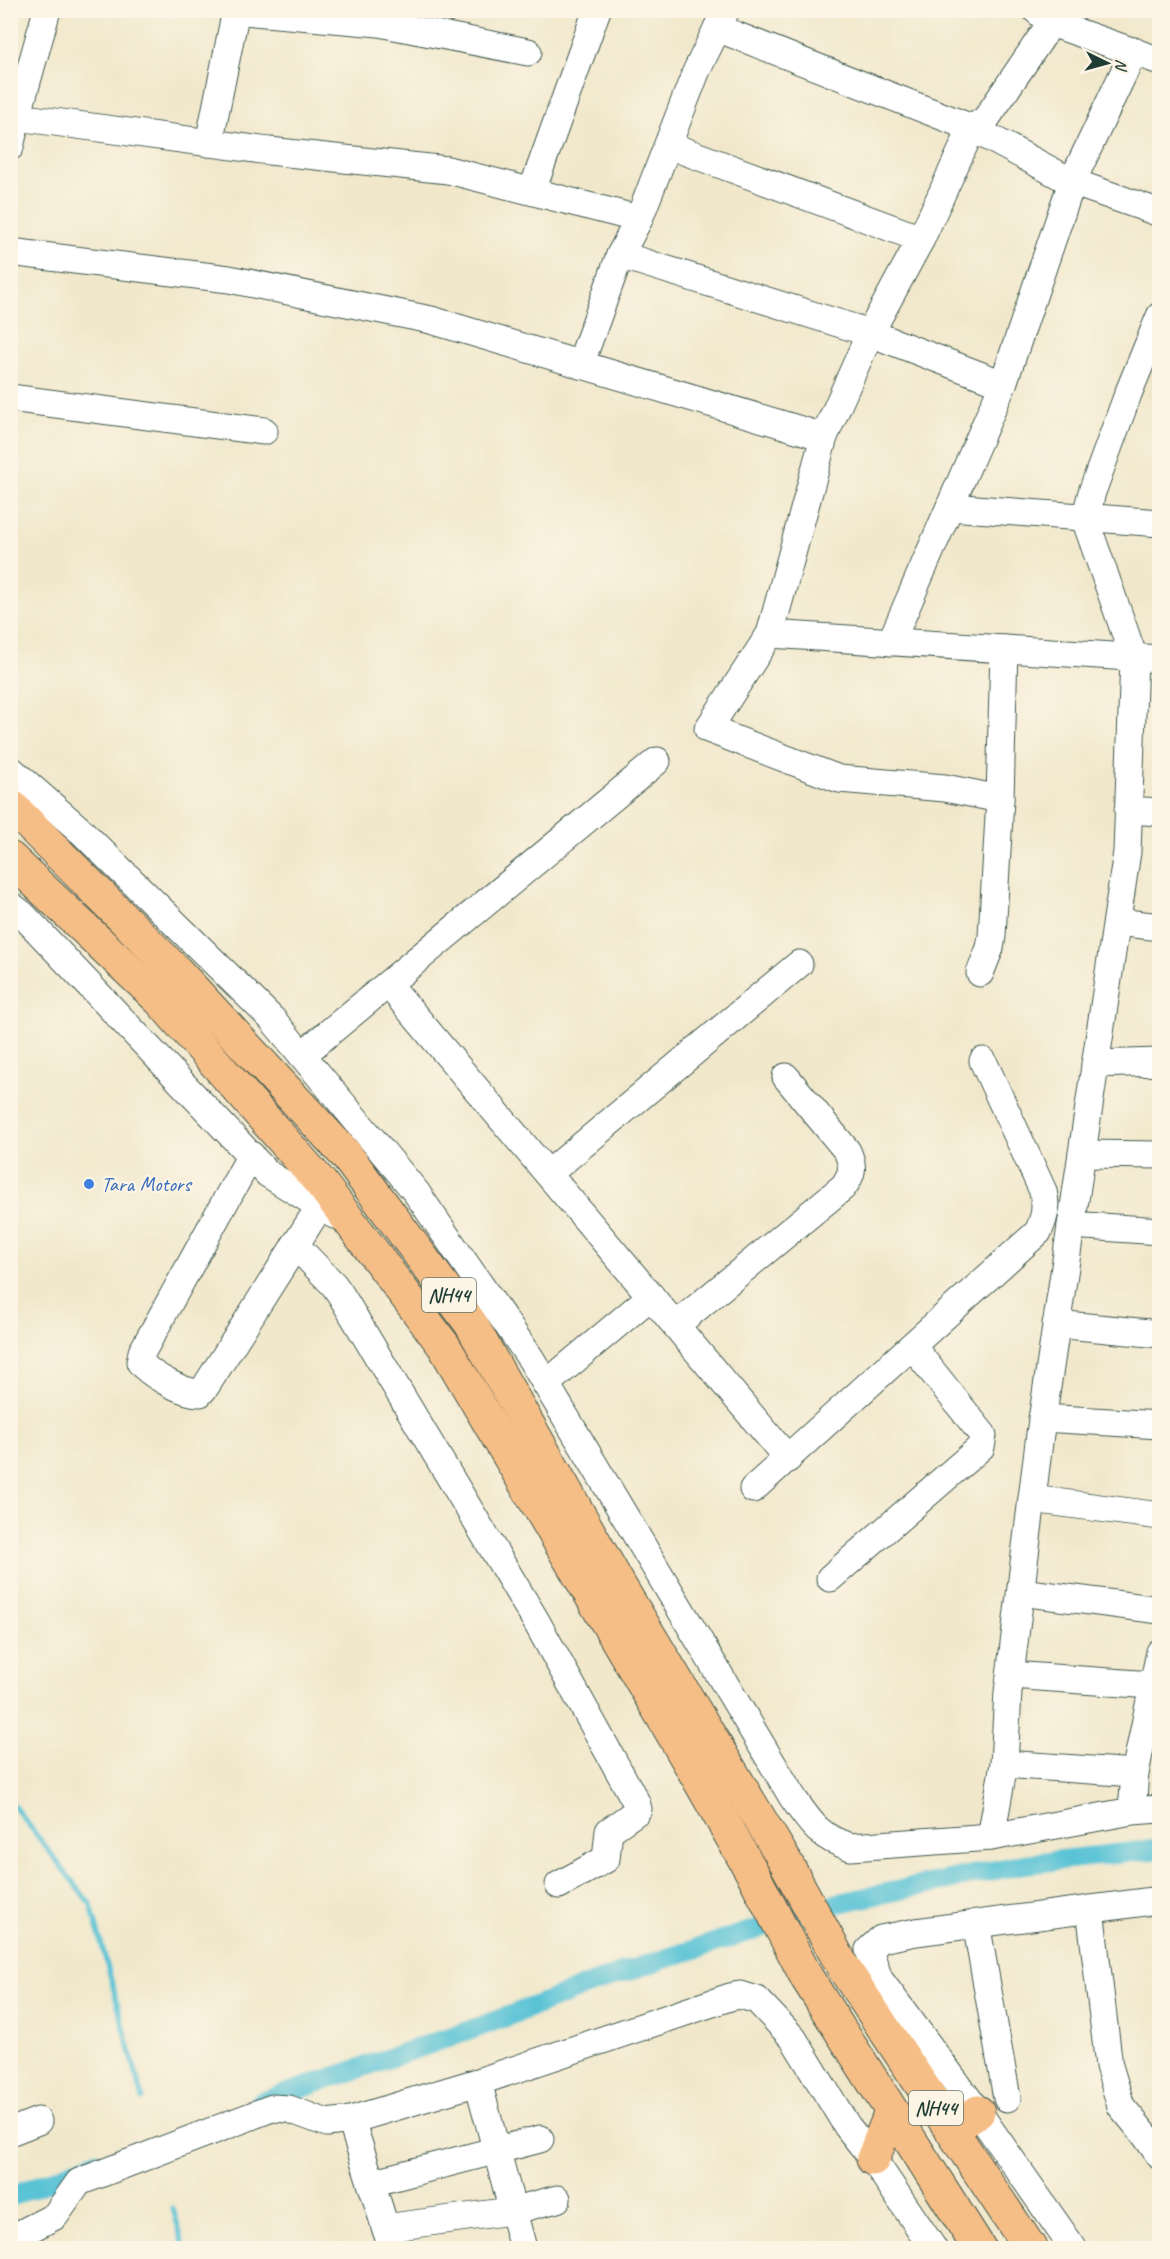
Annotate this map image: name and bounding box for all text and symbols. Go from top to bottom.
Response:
north arrow [1077,33,1137,93]
text: N [1110,58,1131,73]
place label: Tara Motors [101,1171,192,1197]
marker: Tara Motors [82,1177,96,1191]
road number: NH44 [422,1278,476,1312]
road number: NH44 [909,2091,963,2125]

